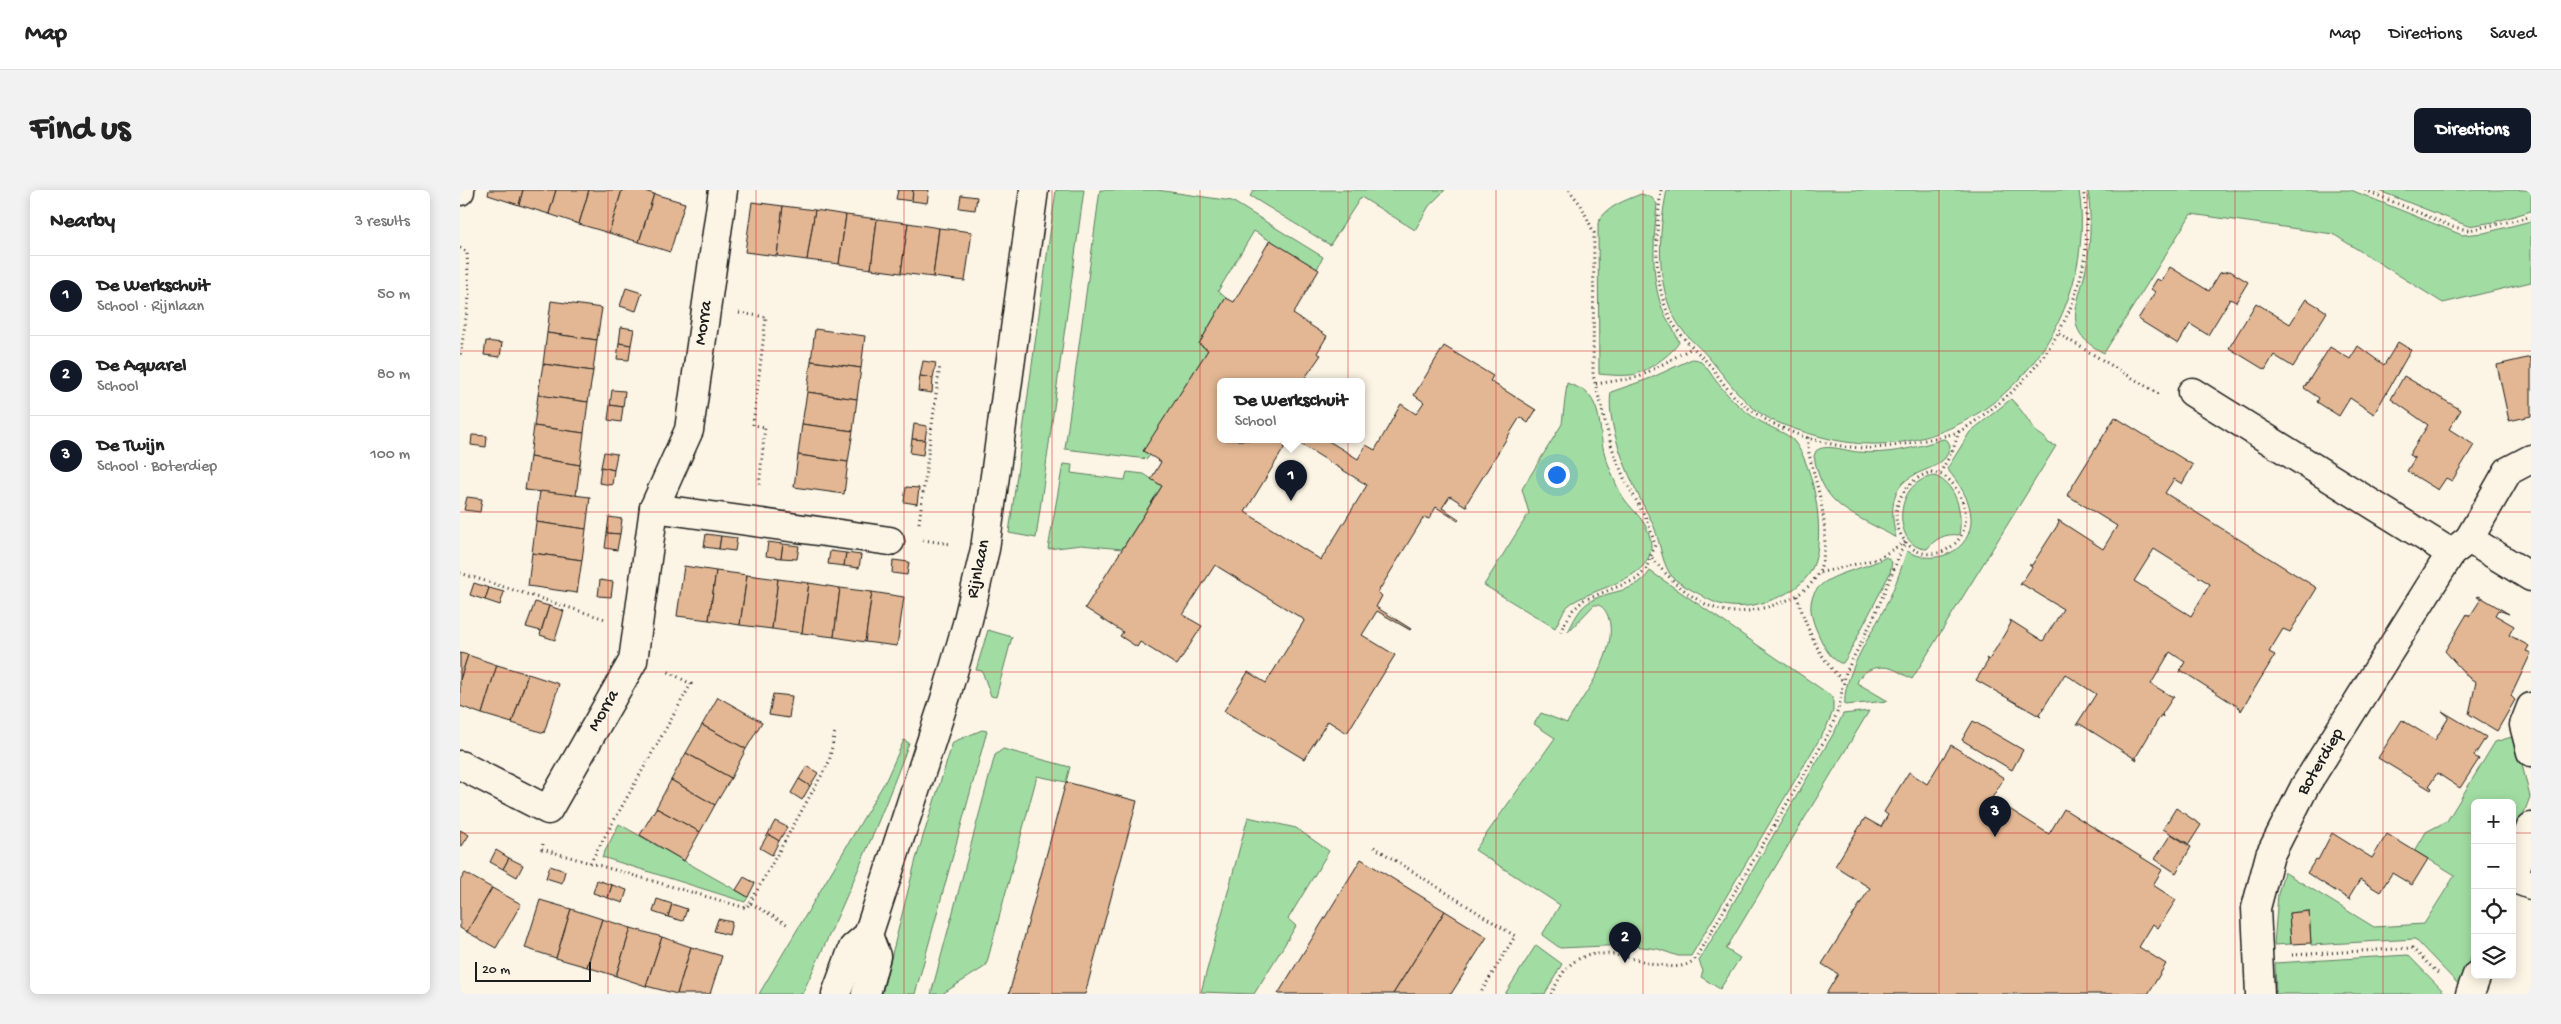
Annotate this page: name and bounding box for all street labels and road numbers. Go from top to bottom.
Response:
street label: Morra [691,298,718,347]
street label: Rijnlaan [963,537,996,600]
street label: Morra [584,686,625,736]
street label: Boterdiep [2292,725,2349,800]

